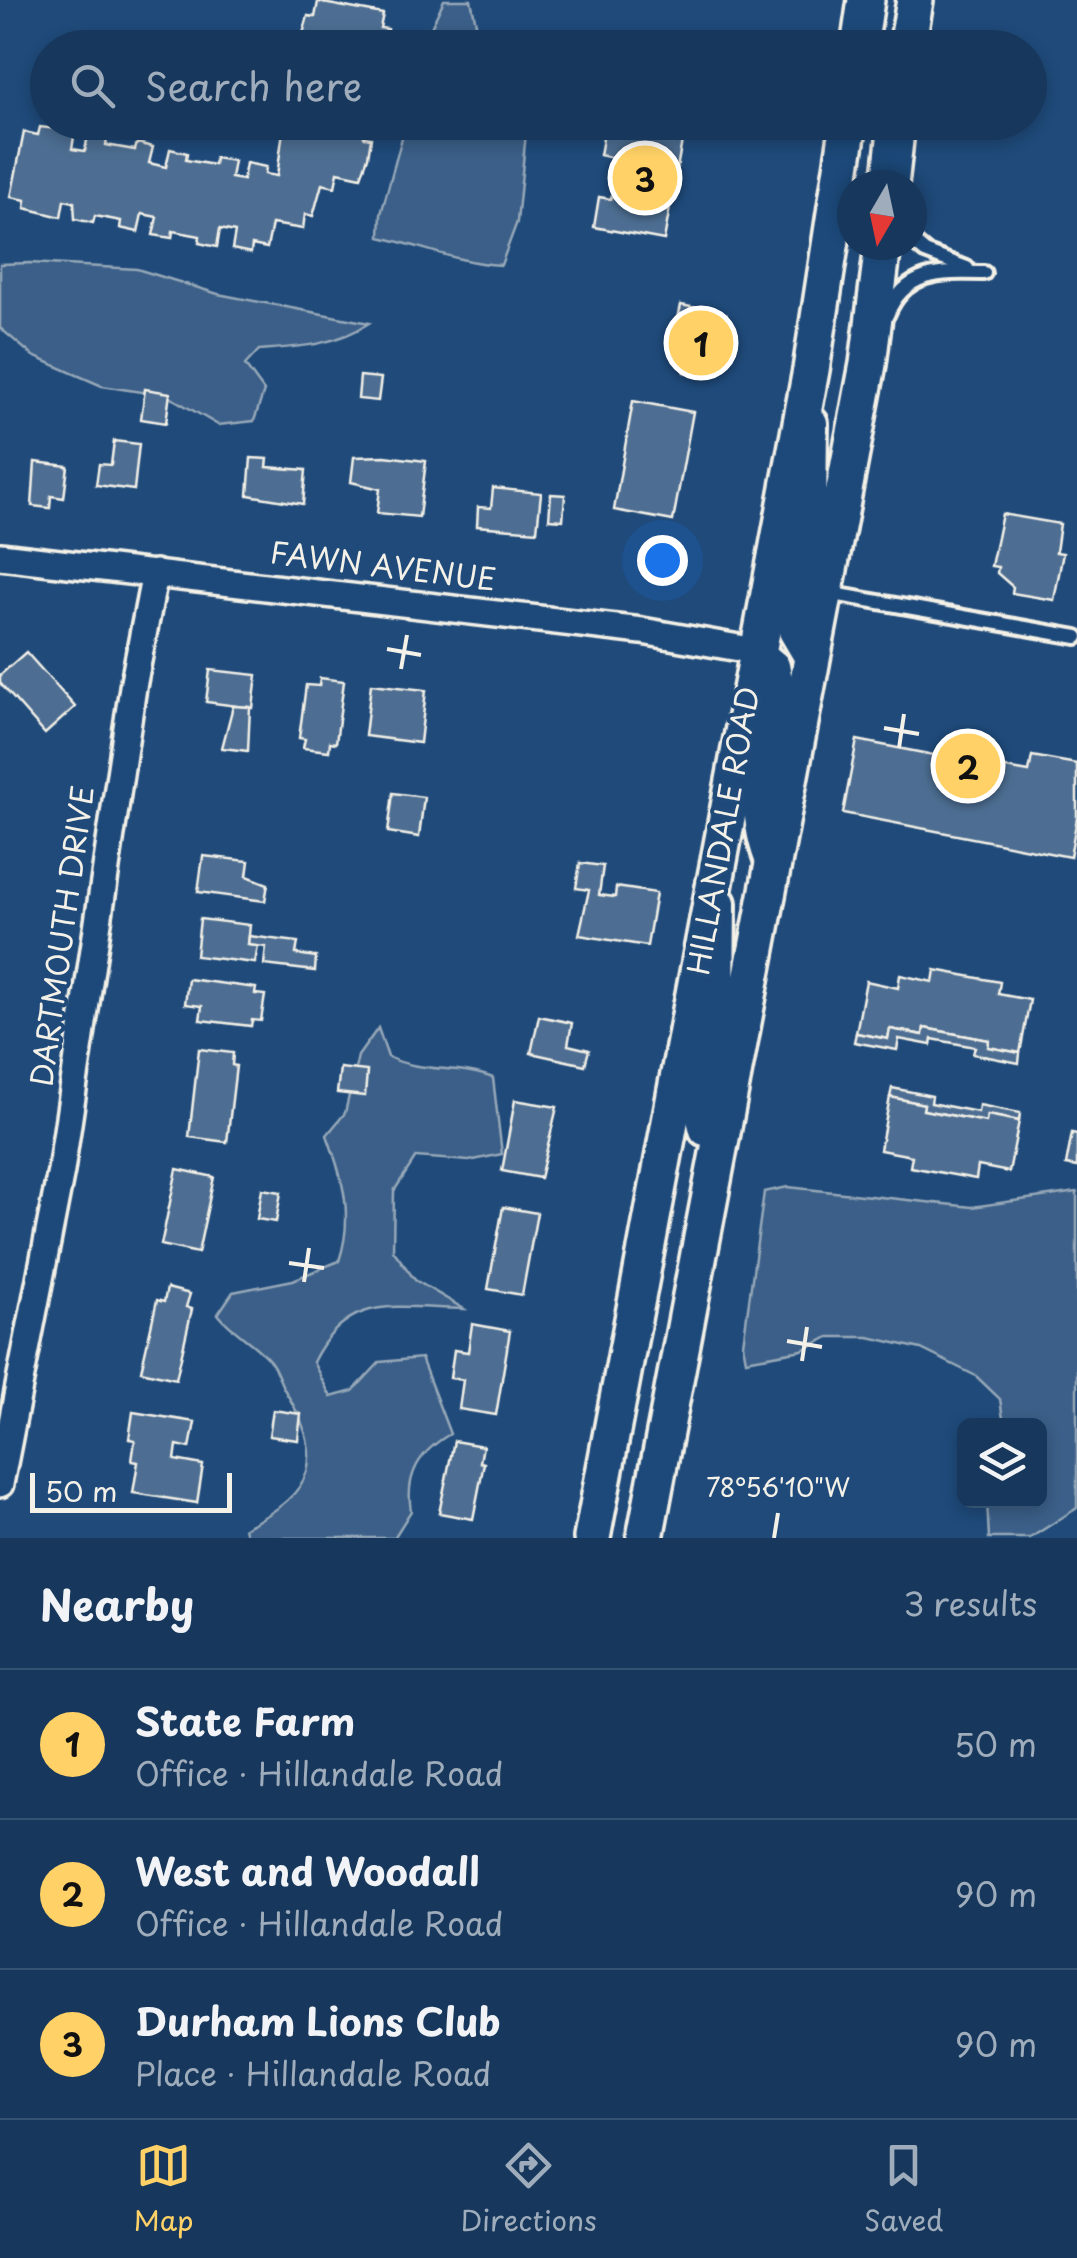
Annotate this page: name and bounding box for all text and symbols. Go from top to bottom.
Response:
search box [30,30,1047,140]
text: Search here [145,57,362,114]
icon: search [65,58,120,113]
pin: 3 [612,140,678,216]
north arrow [837,170,927,260]
pin: 1 [668,306,734,380]
street label: FAWN AVENUE [268,528,499,601]
your location [637,535,688,586]
street label: HILLANDALE ROAD [674,683,769,978]
pin: 2 [936,728,1000,804]
street label: DARTMOUTH DRIVE [17,782,104,1089]
map controls [957,1418,1047,1508]
button: layers [957,1418,1047,1508]
scale bar [30,1468,232,1512]
text: 78°56'10"W [706,1468,850,1506]
text: 50 m [45,1469,118,1512]
text: Nearby [40,1572,194,1635]
text: 3 results [903,1579,1037,1627]
text: State Farm [135,1692,355,1749]
text: 1 [65,1720,80,1768]
text: 50 m [954,1720,1037,1768]
text: Office · Hillandale Road [135,1749,503,1797]
text: West and Woodall [135,1842,480,1899]
text: 2 [61,1870,84,1918]
text: 90 m [955,1870,1037,1918]
text: Office · Hillandale Road [135,1899,503,1947]
text: Durham Lions Club [135,1992,501,2049]
text: 3 [62,2020,83,2068]
text: 90 m [955,2020,1037,2068]
text: Place · Hillandale Road [135,2049,491,2097]
tab: Map [134,2138,193,2241]
tab: Directions [461,2138,597,2241]
tab: Saved [864,2138,943,2241]

